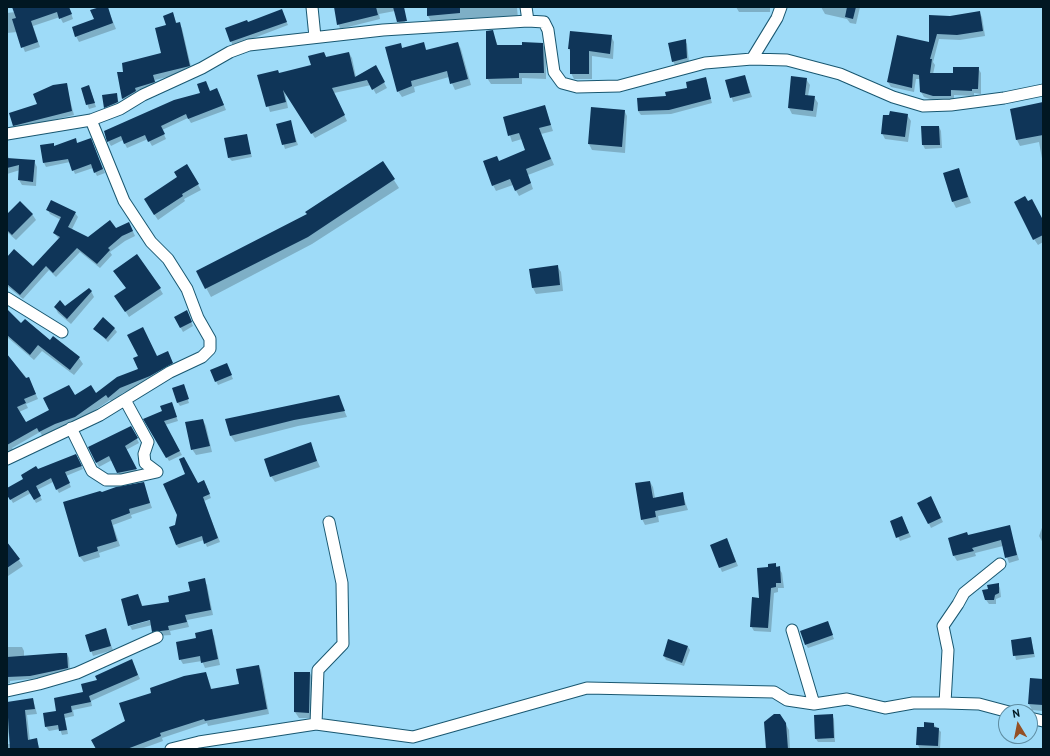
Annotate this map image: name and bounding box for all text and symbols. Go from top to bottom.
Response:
north arrow [998,704,1038,744]
text: N [1011,706,1021,721]

